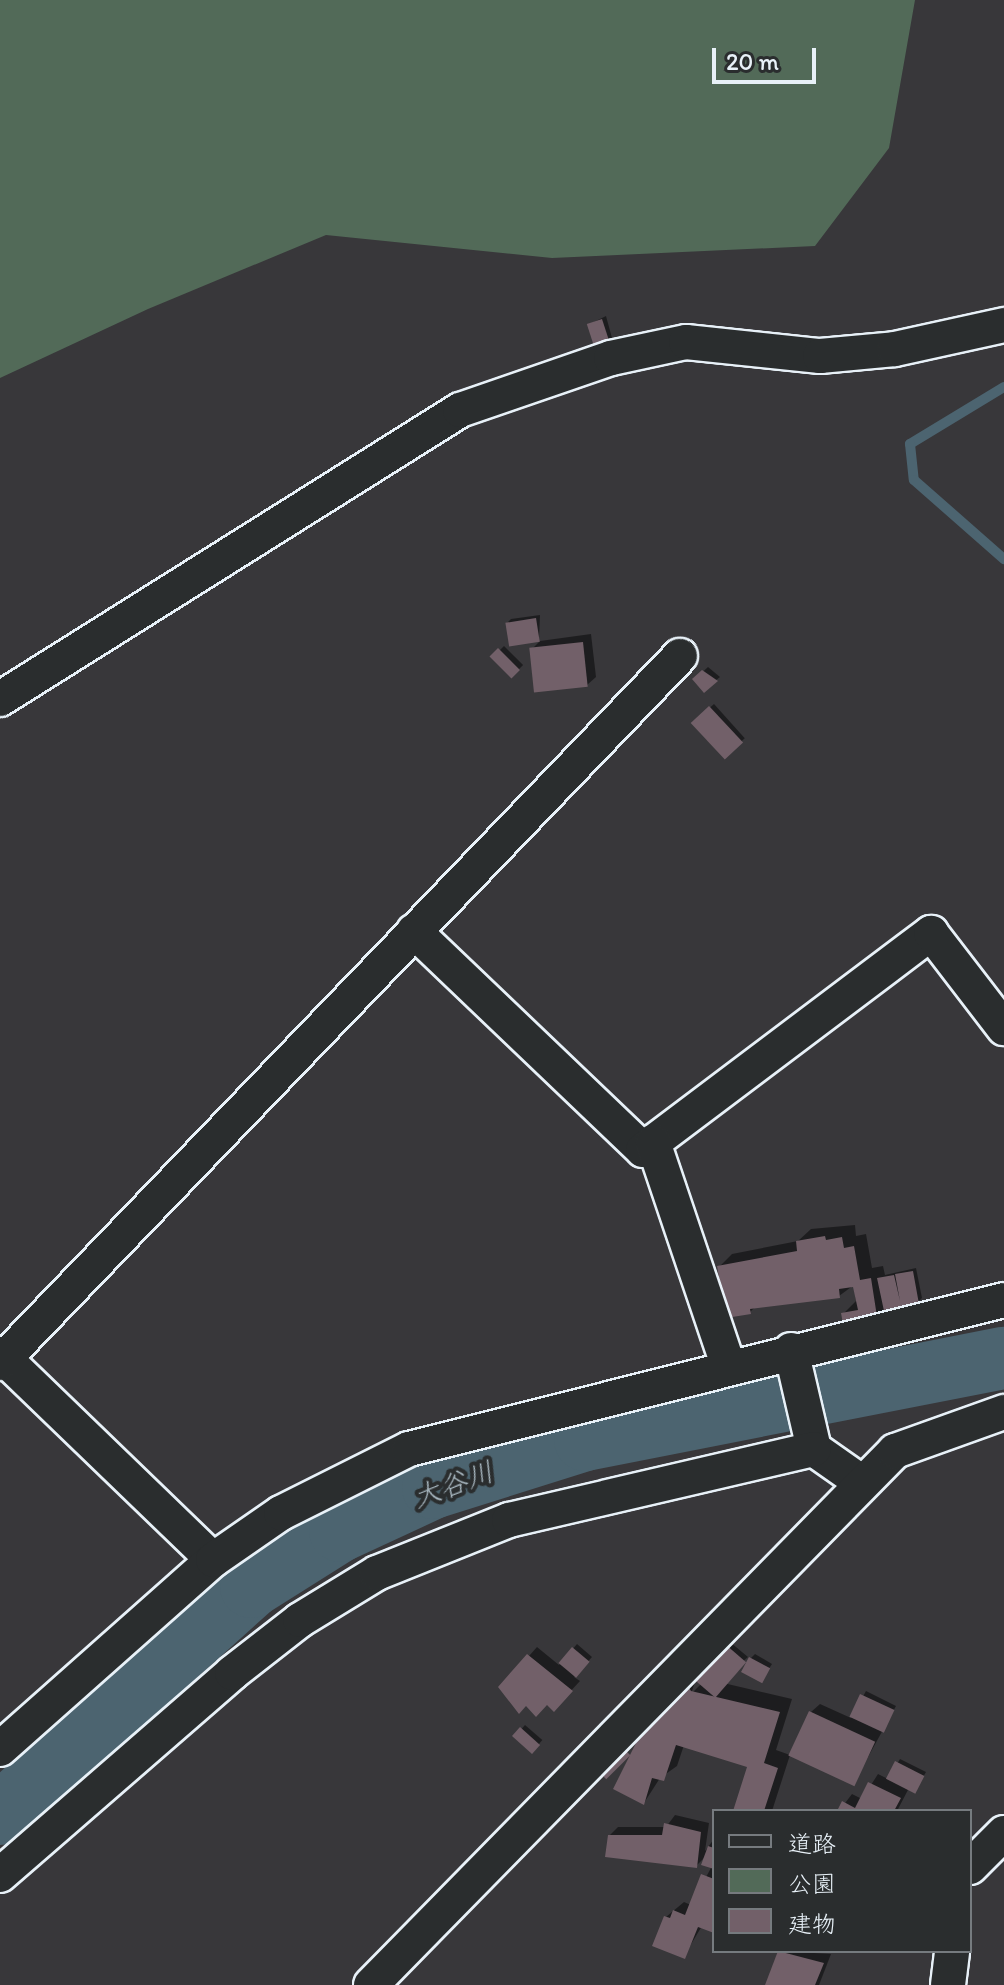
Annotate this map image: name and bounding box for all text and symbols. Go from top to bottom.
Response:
scale bar [716,32,820,82]
text: 20 m [726,47,779,76]
water label: 大谷川 [408,1454,498,1514]
legend [712,1809,972,1953]
text: 道路 [788,1829,836,1858]
text: 公園 [788,1869,836,1898]
text: 建物 [788,1909,836,1938]

